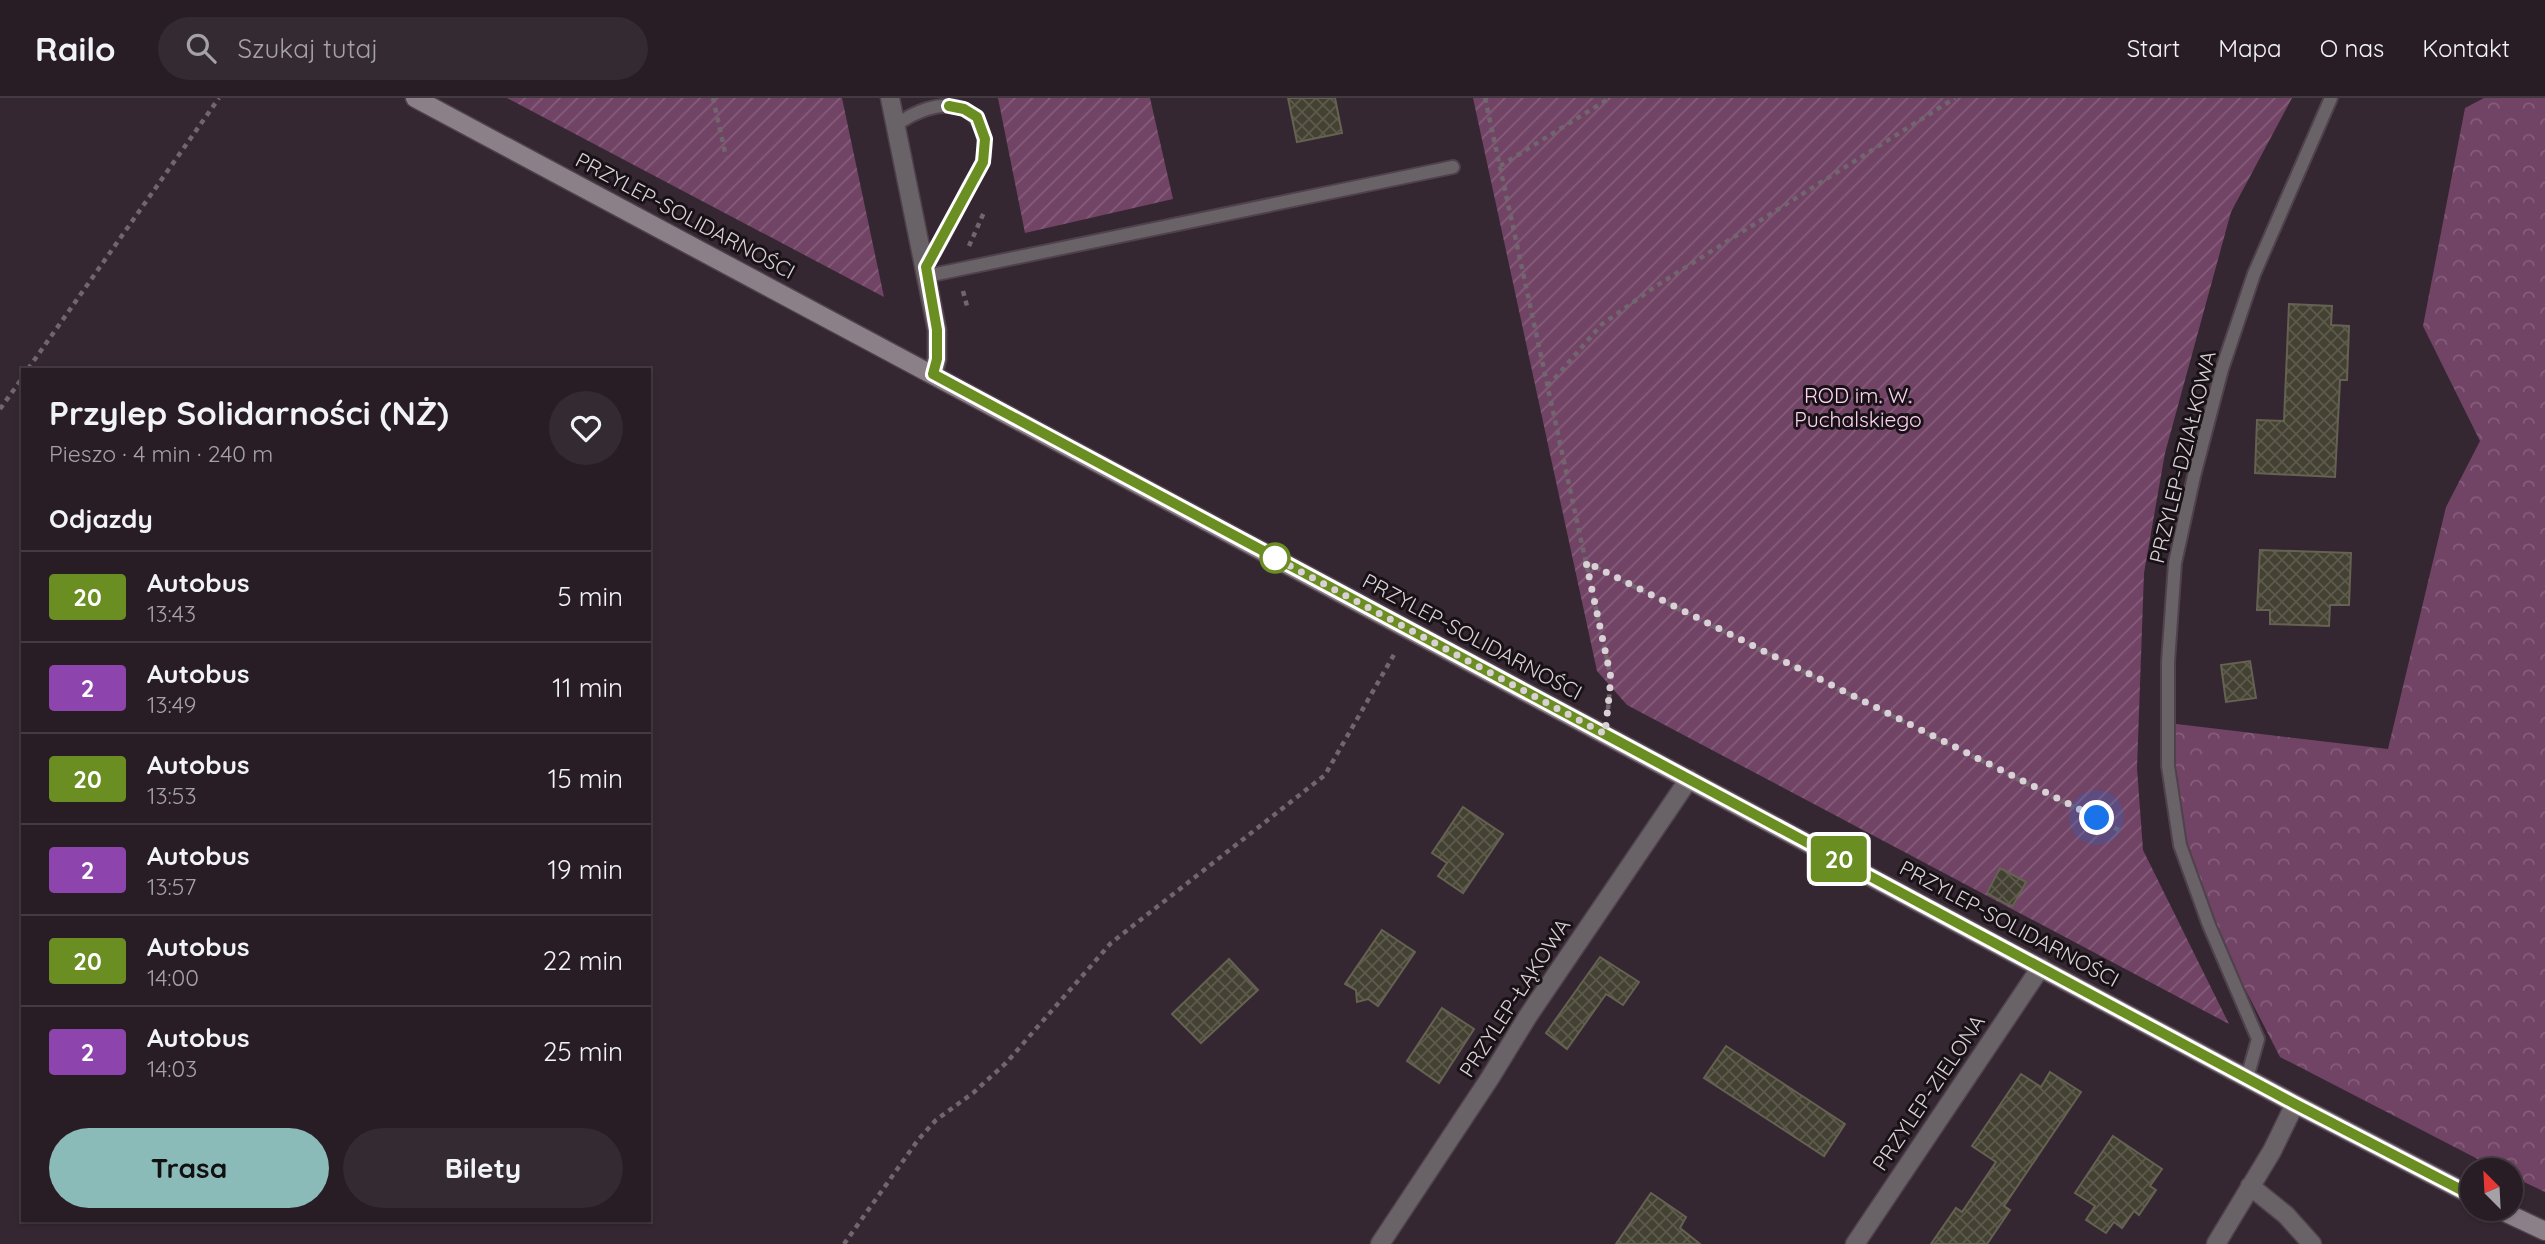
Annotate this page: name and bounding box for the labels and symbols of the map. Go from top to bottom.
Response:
street label: PRZYLEP-SOLIDARNOŚCI [571,146,800,284]
street label: PRZYLEP-DZIAŁKOWA [2143,348,2221,566]
park label: ROD im. W. Puchalskiego [1794,382,1922,432]
unlabelled marker [1260,543,1290,573]
street label: PRZYLEP-SOLIDARNOŚCI [1358,567,1587,705]
your location [2079,800,2114,835]
line badge: 20 [1808,836,1870,882]
street label: PRZYLEP-SOLIDARNOŚCI [1895,854,2124,992]
street label: PRZYLEP-ŁĄKOWA [1453,913,1575,1082]
street label: PRZYLEP-ZIELONA [1866,1010,1990,1175]
north arrow [2460,1158,2524,1222]

